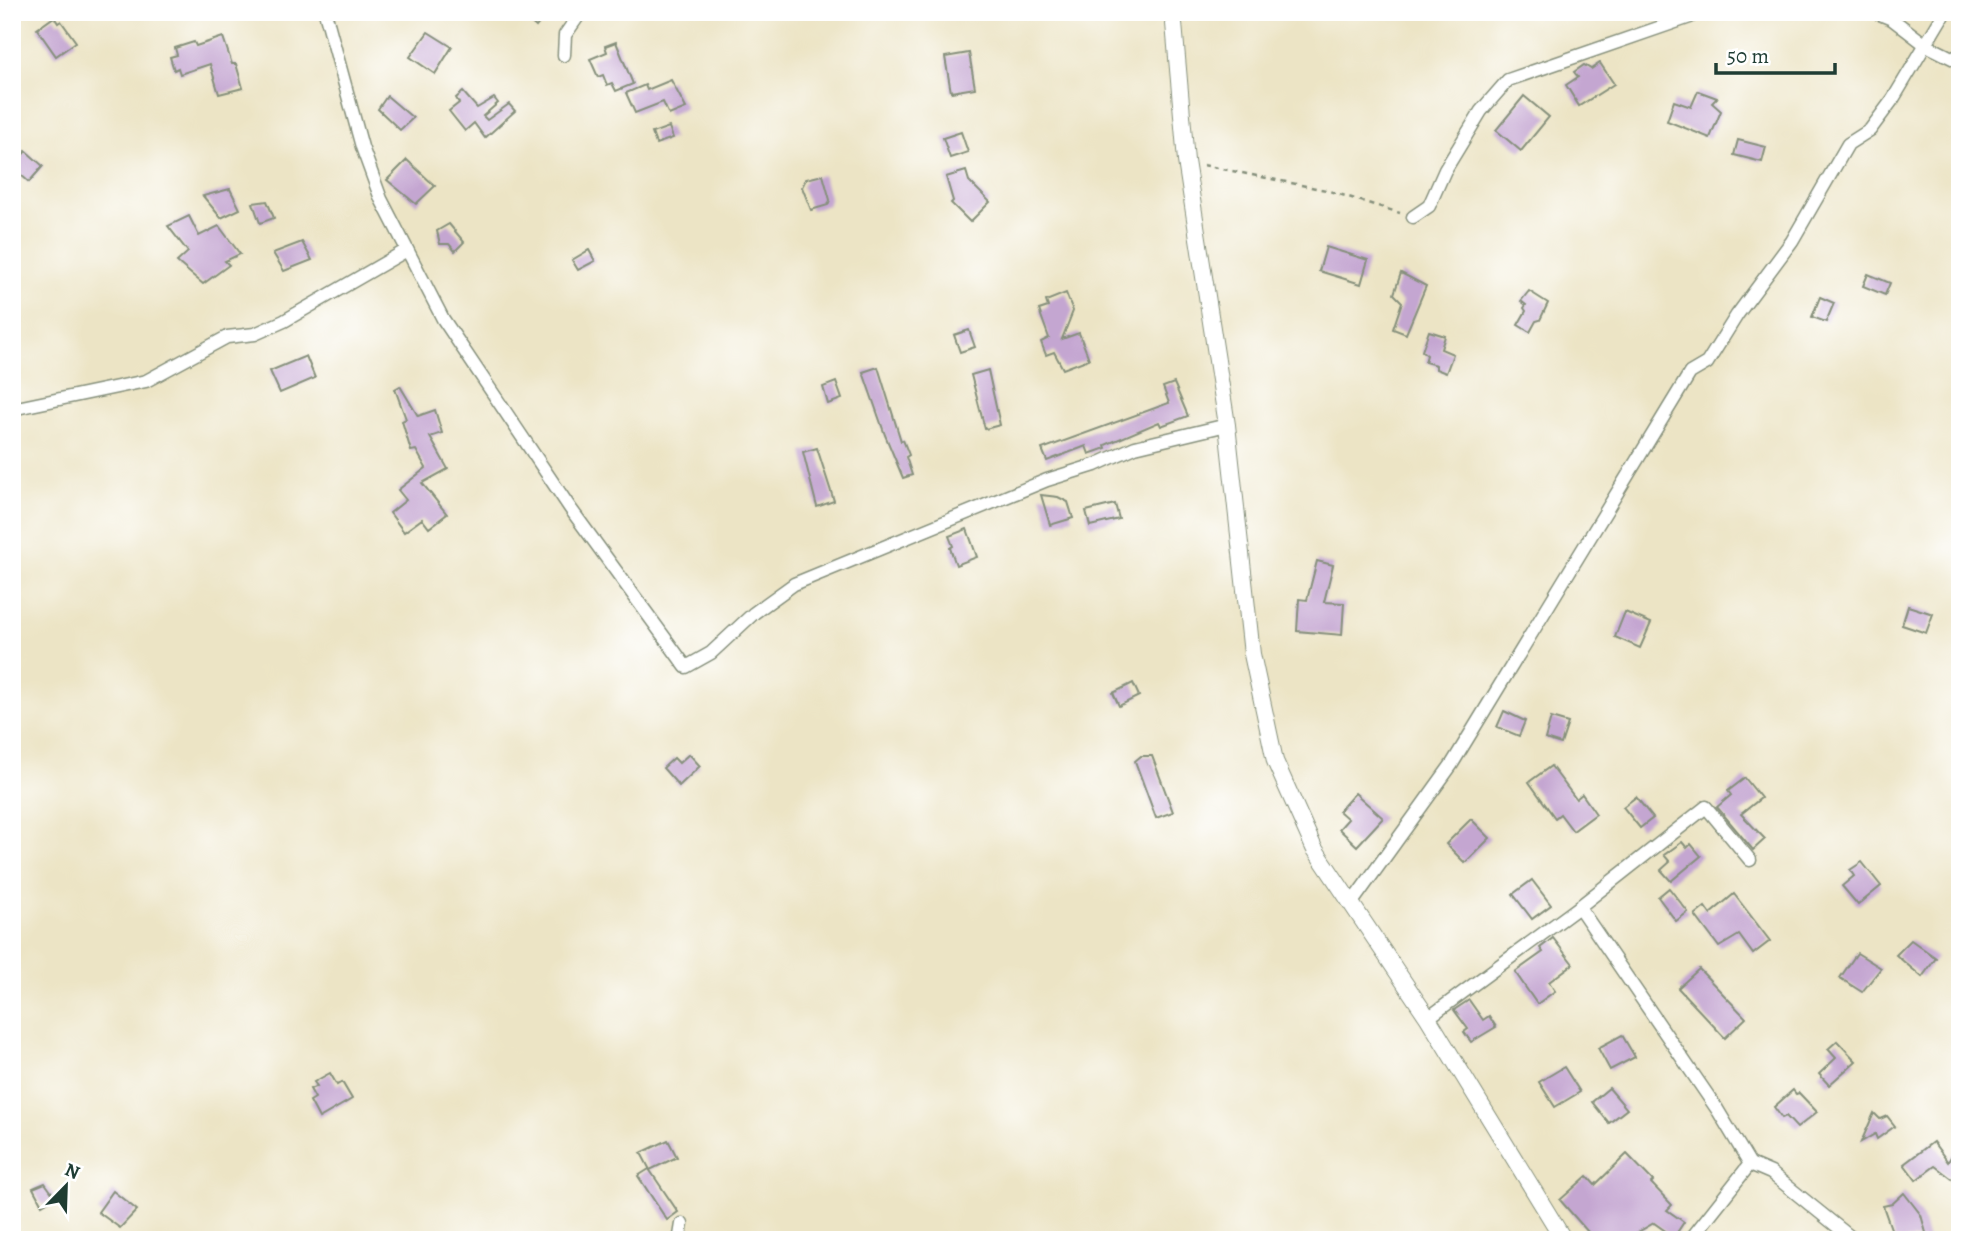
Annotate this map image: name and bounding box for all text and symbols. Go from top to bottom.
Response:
scale bar [1716,32,1836,76]
text: 50 m [1727,42,1769,70]
north arrow [32,1150,102,1220]
text: N [61,1157,84,1186]

